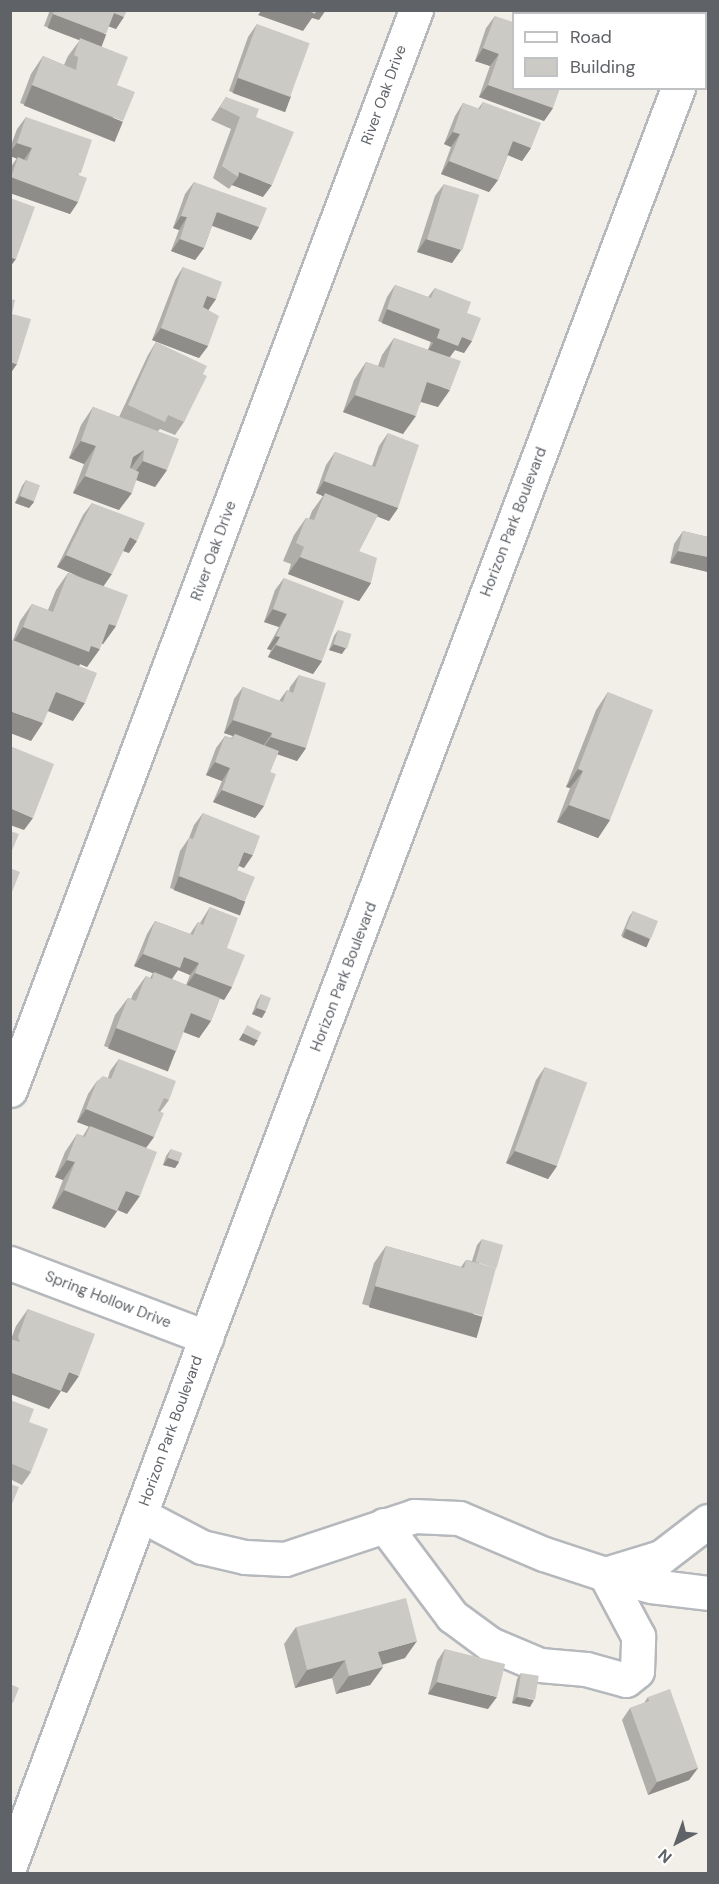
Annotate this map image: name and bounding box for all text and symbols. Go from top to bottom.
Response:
legend [512,12,707,90]
text: Road [570,25,612,49]
street label: River Oak Drive [358,43,410,147]
text: Building [570,55,635,79]
street label: Horizon Park Boulevard [477,445,551,599]
street label: River Oak Drive [188,499,240,603]
street label: Horizon Park Boulevard [307,900,381,1054]
street label: Spring Hollow Drive [42,1268,174,1332]
street label: Horizon Park Boulevard [135,1353,207,1509]
north arrow [647,1812,707,1872]
text: N [654,1844,676,1868]

